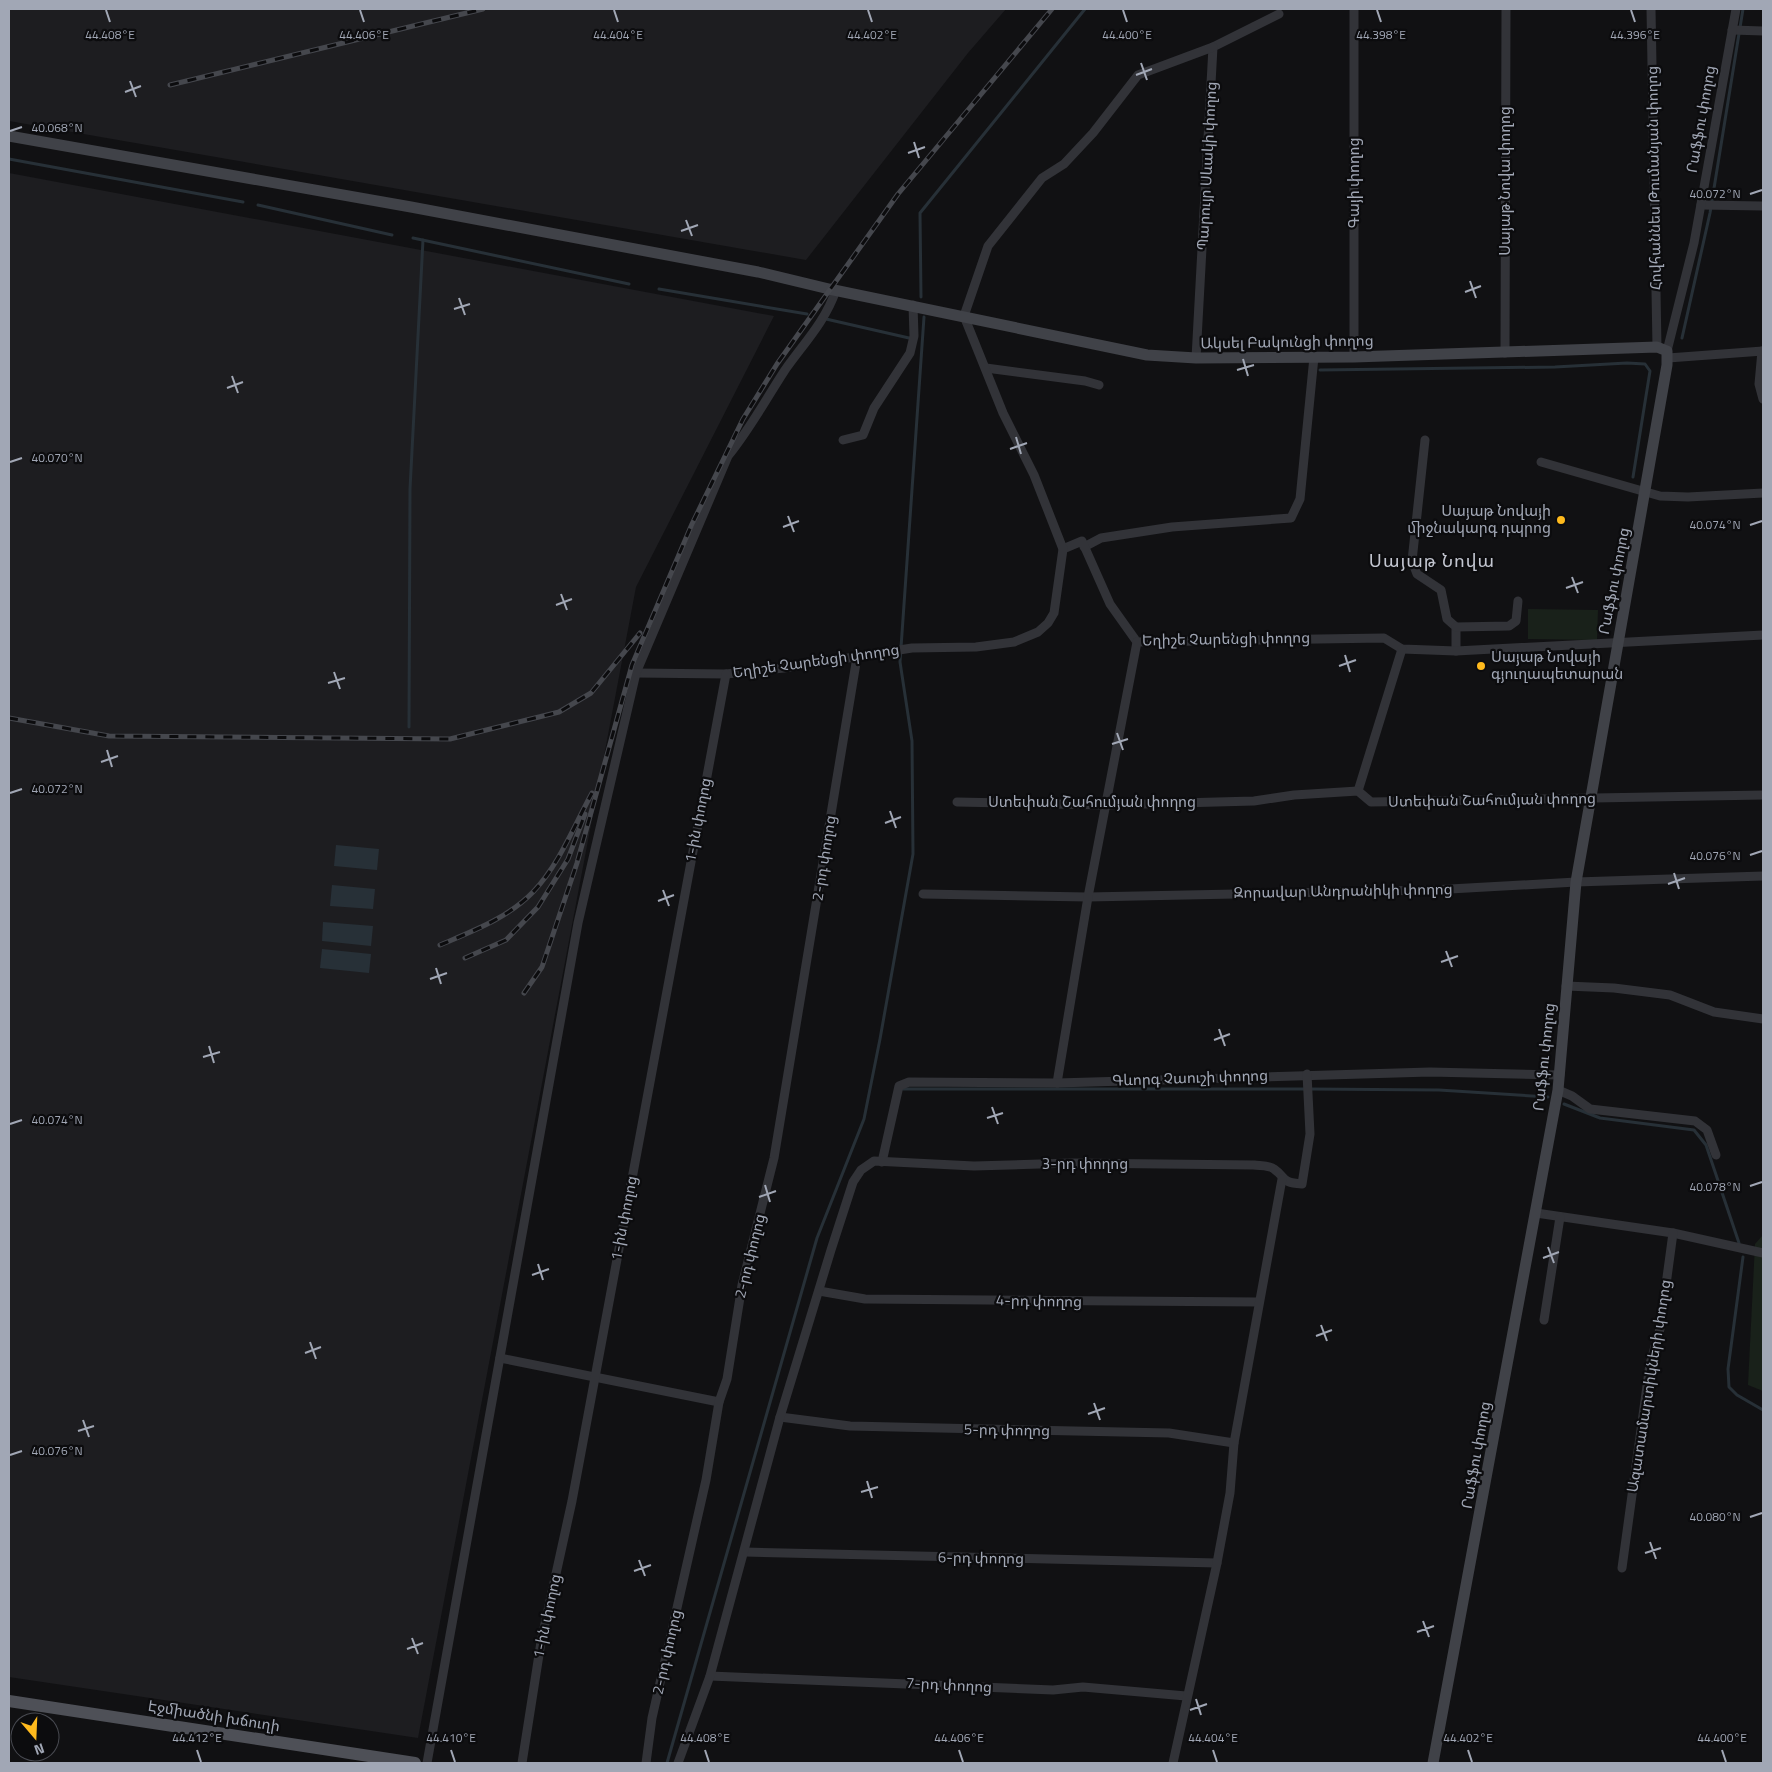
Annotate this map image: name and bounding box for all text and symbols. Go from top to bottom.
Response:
text: 44.408°E [85,25,135,44]
text: 44.406°E [339,25,389,44]
text: 44.404°E [593,25,643,44]
text: 44.402°E [847,25,897,44]
text: 44.400°E [1102,25,1152,44]
text: 44.398°E [1356,25,1406,44]
text: 44.396°E [1610,25,1660,44]
street label: Րաֆֆու փողոց [1680,63,1721,174]
street label: Հովհաննես Թումանյան փողոց [1640,66,1667,290]
street label: Պարույր Սևակի փողոց [1191,81,1222,251]
street label: Սայաթ Նովա փողոց [1493,106,1516,256]
text: 40.068°N [31,118,83,137]
street label: Գայի փողոց [1342,138,1365,228]
text: 40.072°N [1689,184,1741,203]
street label: Ակսել Բակունցի փողոց [1200,328,1374,355]
text: 40.070°N [31,448,83,467]
place label: Սայաթ Նովայի միջնակարգ դպրոց [1407,499,1551,539]
marker: Սայաթ Նովայի միջնակարգ դպրոց [1555,514,1567,526]
text: 40.074°N [1689,515,1741,534]
street label: Րաֆֆու փողոց [1592,525,1635,636]
district label: Սայաթ Նովա [1369,547,1495,574]
street label: Եղիշե Չարենցի փողոց [1142,626,1310,651]
street label: Եղիշե Չարենցի փողոց [731,637,901,684]
place label: Սայաթ Նովայի գյուղապետարան [1491,645,1623,685]
marker: Սայաթ Նովայի գյուղապետարան [1475,660,1487,672]
street label: 1-ին փողոց [678,776,717,864]
text: 40.072°N [31,779,83,798]
street label: Ստեփան Շահումյան փողոց [1388,786,1596,813]
street label: Ստեփան Շահումյան փողոց [988,790,1196,813]
street label: 2-րդ փողոց [805,813,842,902]
text: 40.076°N [1689,846,1741,865]
street label: Զորավար Անդրանիկի փողոց [1233,877,1453,904]
street label: Րաֆֆու փողոց [1526,1002,1561,1112]
street label: Գևորգ Չաուշի փողոց [1112,1063,1268,1092]
text: 40.074°N [31,1110,83,1129]
street label: 3-րդ փողոց [1042,1152,1128,1175]
street label: 1-ին փողոց [604,1174,643,1262]
text: 40.078°N [1689,1177,1741,1196]
street label: 2-րդ փողոց [728,1211,771,1301]
street label: Ազատամարտիկների փողոց [1620,1278,1677,1494]
street label: 4-րդ փողոց [996,1288,1082,1313]
street label: Րաֆֆու փողոց [1455,1399,1496,1510]
street label: 5-րդ փողոց [964,1417,1050,1442]
text: 40.076°N [31,1441,83,1460]
text: 40.080°N [1689,1507,1741,1526]
street label: 6-րդ փողոց [938,1545,1024,1570]
street label: 1-ին փողոց [526,1572,567,1660]
street label: 2-րդ փողոց [646,1607,687,1697]
street label: 7-րդ փողոց [905,1671,993,1698]
street label: Էջմիածնի խճուղի [146,1694,282,1737]
north arrow [10,1712,60,1762]
text: 44.412°E [172,1728,222,1747]
text: 44.410°E [426,1728,476,1747]
text: 44.408°E [680,1728,730,1747]
text: 44.406°E [934,1728,984,1747]
text: 44.404°E [1188,1728,1238,1747]
text: 44.402°E [1443,1728,1493,1747]
text: 44.400°E [1697,1728,1747,1747]
text: N [31,1738,47,1761]

